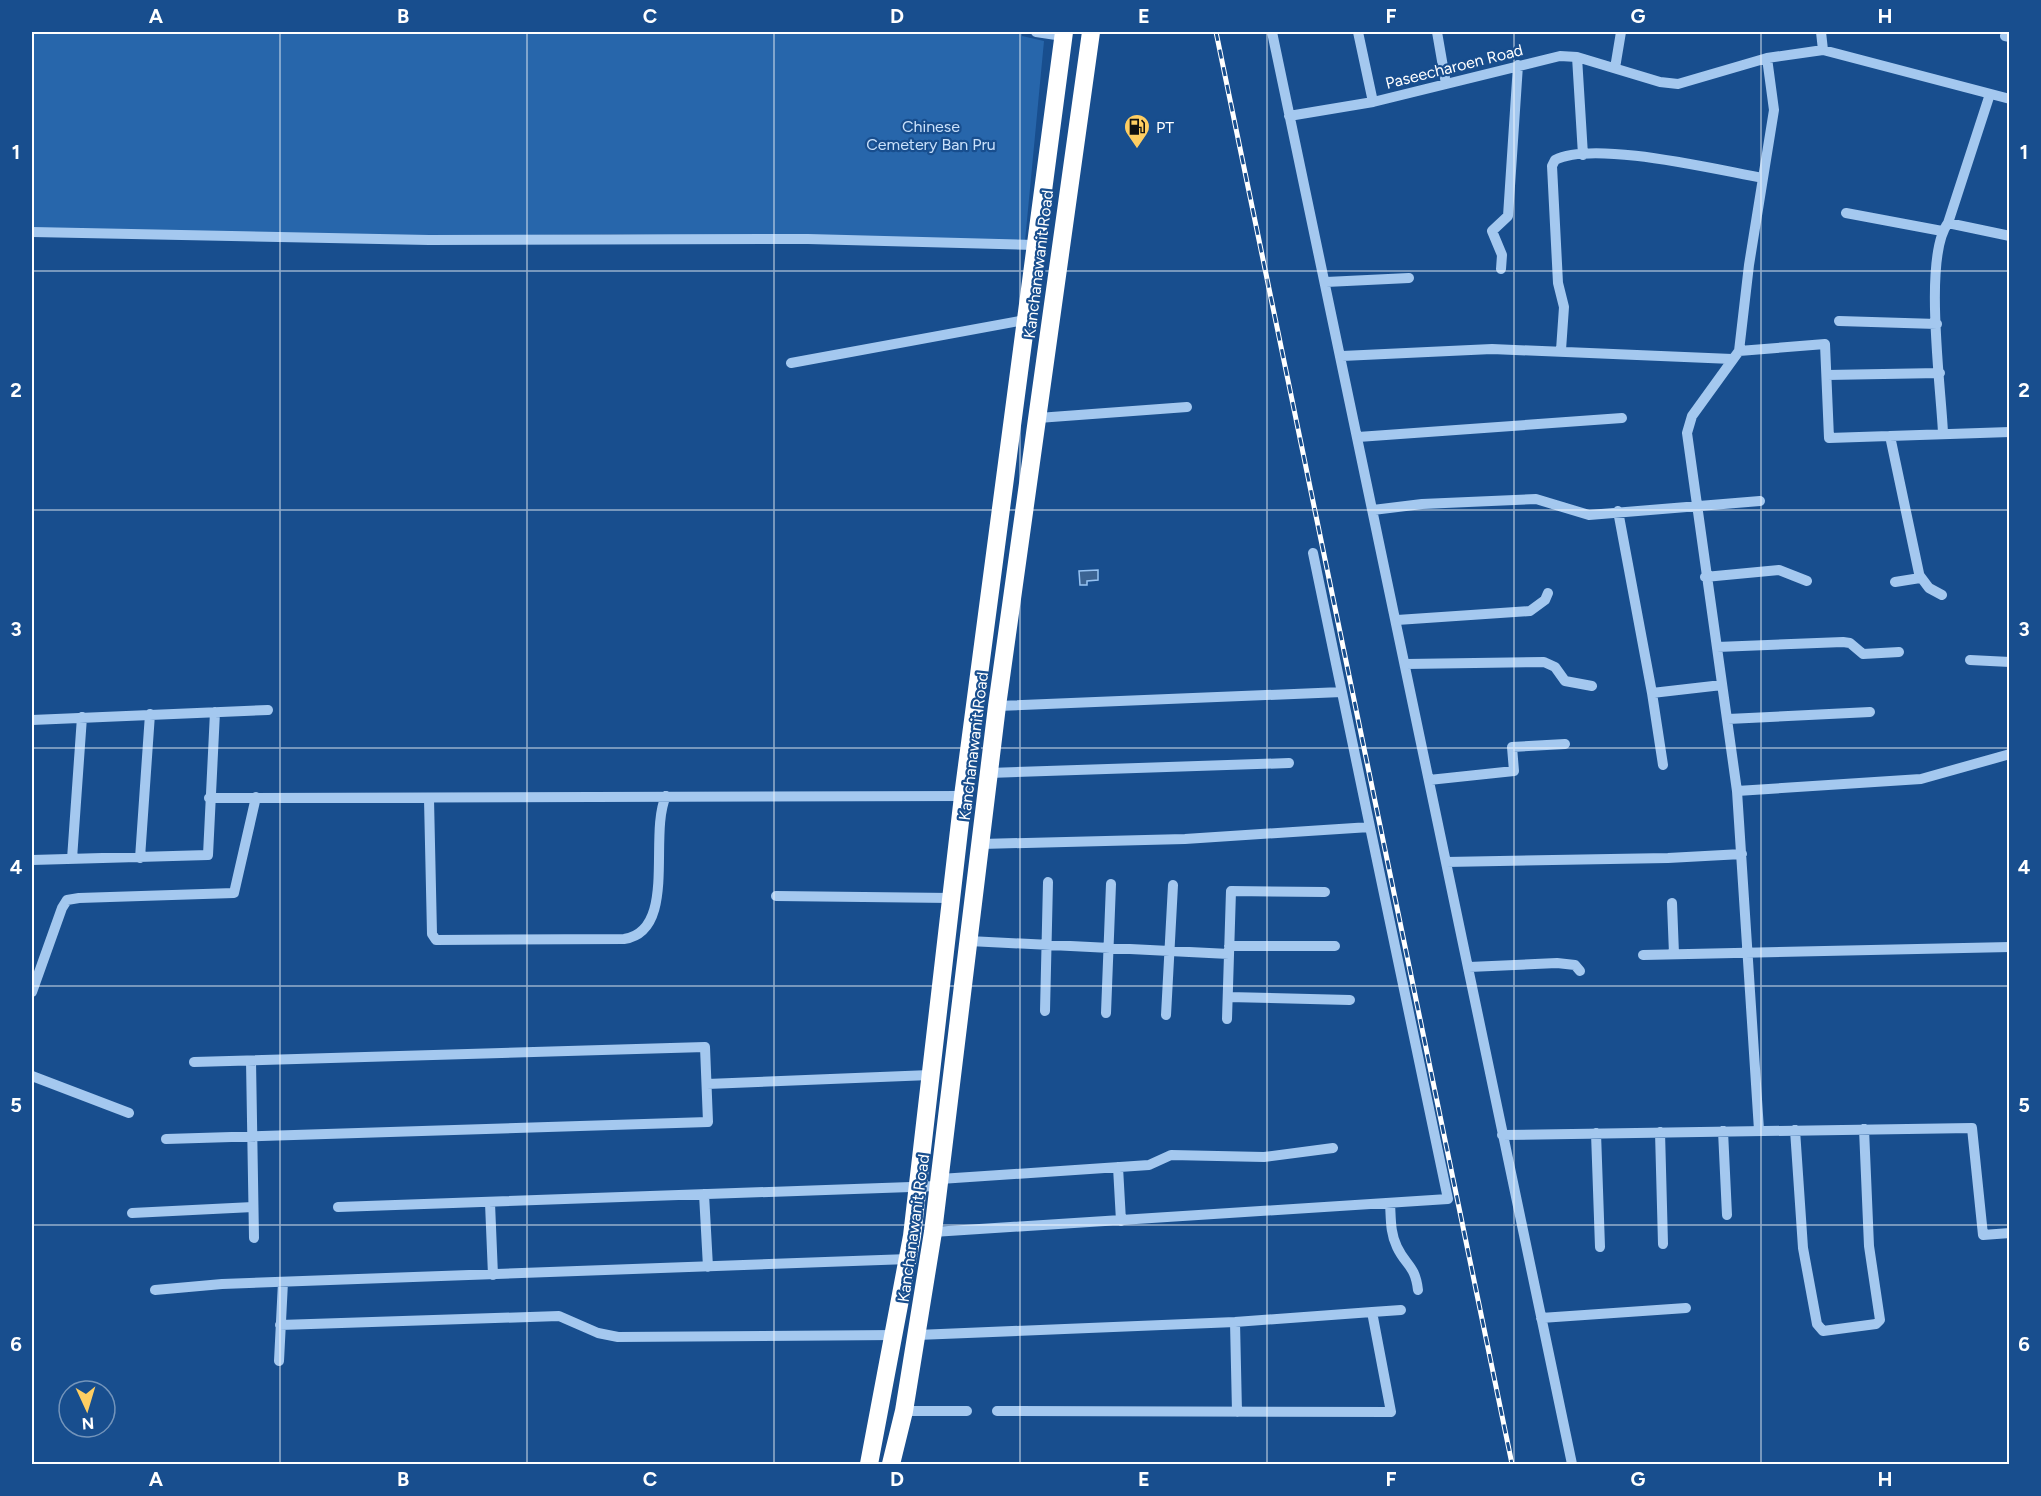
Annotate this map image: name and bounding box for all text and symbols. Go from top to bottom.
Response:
text: A [149,4,164,28]
text: B [397,4,409,28]
text: C [643,4,657,28]
text: D [890,4,904,28]
text: E [1138,4,1150,28]
text: F [1385,4,1397,28]
text: G [1631,4,1646,28]
text: H [1878,4,1893,28]
street label: Paseecharoen Road [1383,40,1525,93]
fuel station icon: PT [1122,112,1152,150]
park label: Chinese Cemetery Ban Pru [866,117,996,154]
place label: PT [1156,118,1174,137]
text: 1 [12,140,20,164]
text: 1 [2020,140,2028,164]
street label: Kanchanawanit Road [1020,189,1057,339]
text: 2 [10,378,22,402]
text: 2 [2018,378,2030,402]
text: 3 [10,617,22,641]
text: 3 [2018,617,2030,641]
street label: Kanchanawanit Road [955,671,992,821]
text: 4 [10,855,23,879]
text: 4 [2018,855,2031,879]
text: 5 [10,1093,22,1117]
text: 5 [2018,1093,2030,1117]
street label: Kanchanawanit Road [894,1153,933,1303]
text: 6 [10,1332,22,1356]
text: 6 [2018,1332,2030,1356]
north arrow [57,1379,117,1439]
text: N [81,1414,95,1433]
text: A [149,1467,164,1491]
text: B [397,1467,409,1491]
text: C [643,1467,657,1491]
text: D [890,1467,904,1491]
text: E [1138,1467,1150,1491]
text: F [1385,1467,1397,1491]
text: G [1631,1467,1646,1491]
text: H [1878,1467,1893,1491]

